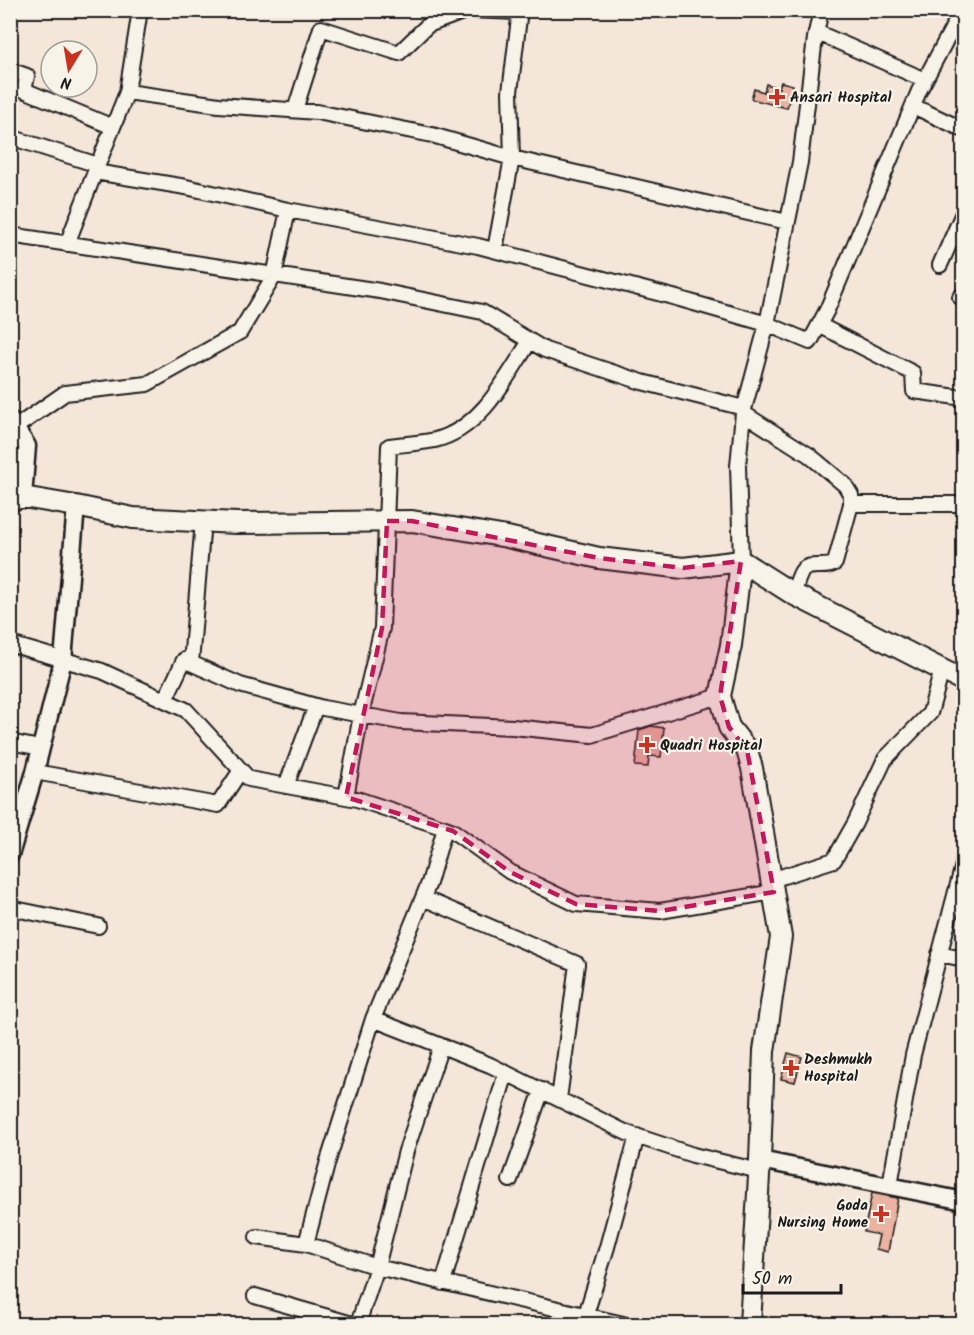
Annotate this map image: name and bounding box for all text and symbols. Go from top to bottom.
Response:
north arrow [39,39,99,99]
text: N [59,69,74,95]
place label: Ansari Hospital [790,86,892,110]
marker: Ansari Hospital [768,88,786,106]
place label: Quadri Hospital [660,734,762,758]
marker: Quadri Hospital [638,736,656,754]
place label: Deshmukh Hospital [804,1048,872,1089]
marker: Deshmukh Hospital [782,1059,800,1077]
place label: Goda Nursing Home [777,1194,869,1235]
marker: Goda Nursing Home [872,1205,890,1223]
scale bar [743,1257,840,1295]
text: 50 m [752,1265,792,1294]

